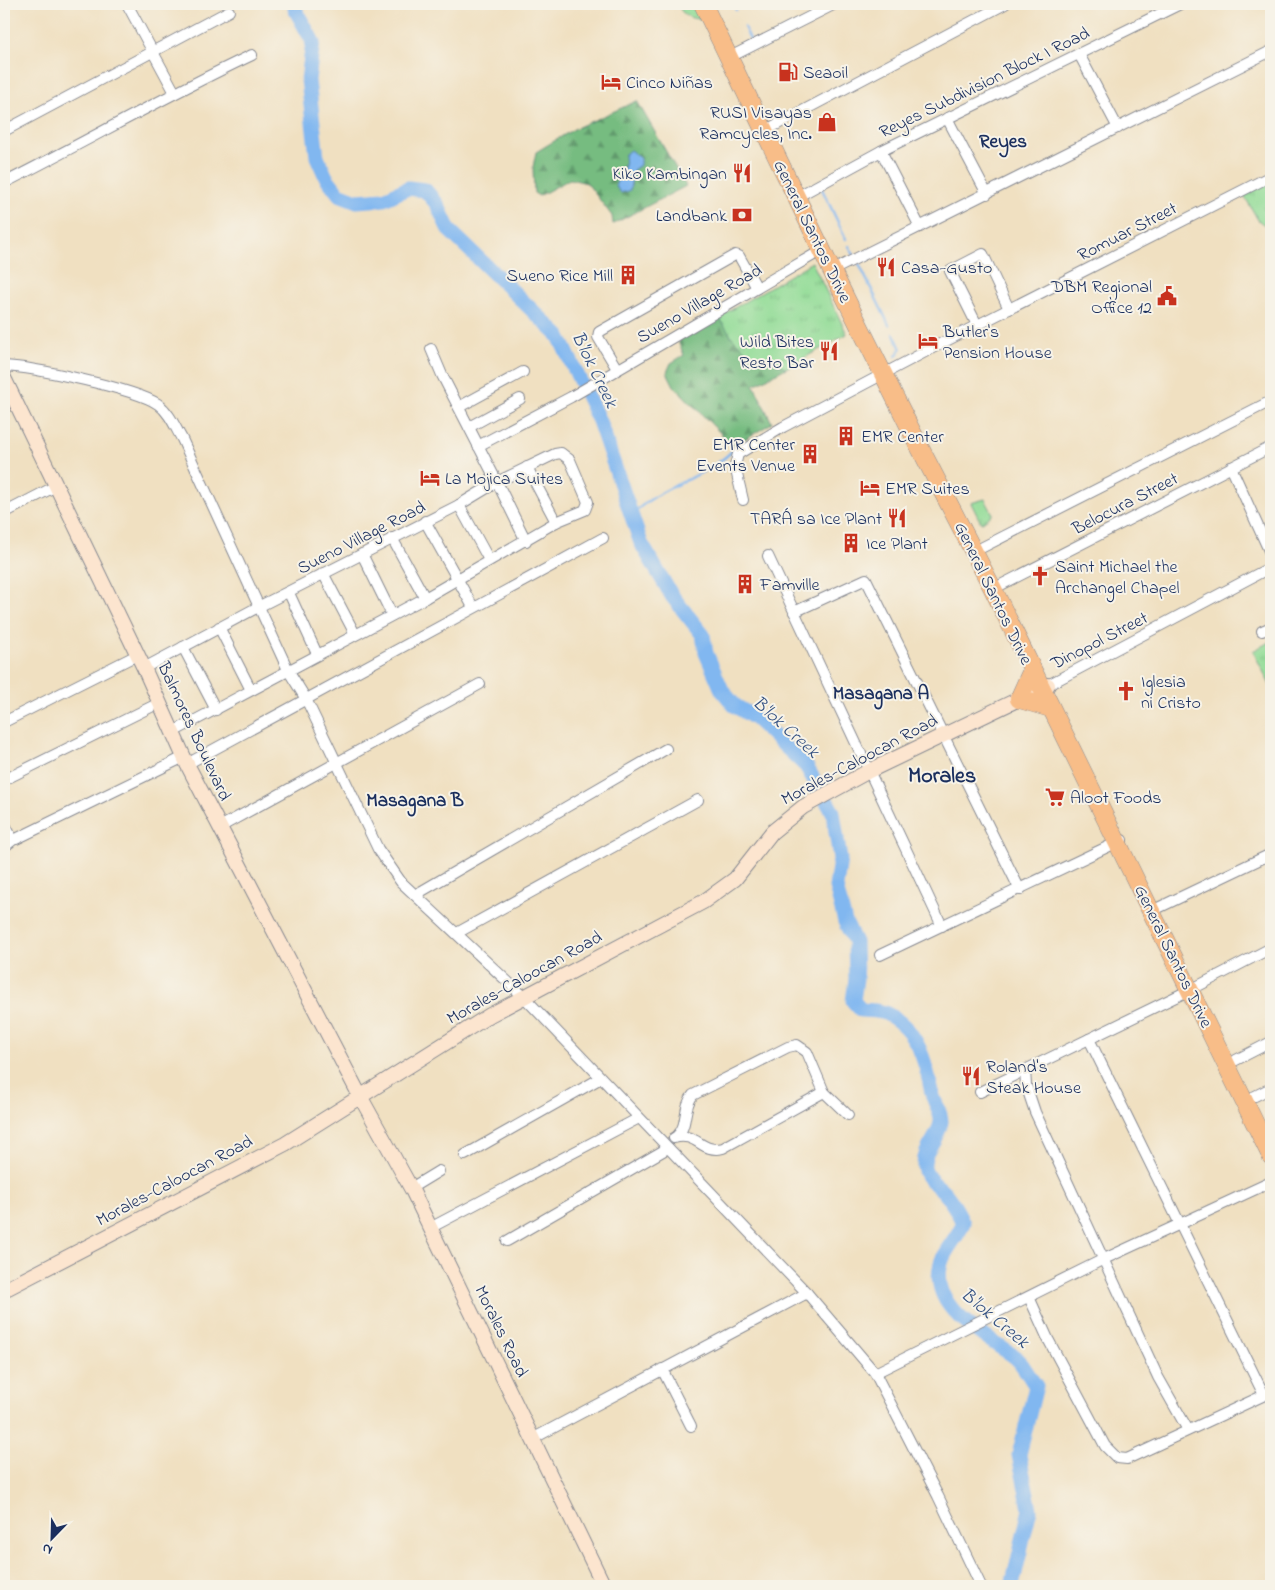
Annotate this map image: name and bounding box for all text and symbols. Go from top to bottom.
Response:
street label: Reyes Subdivision Block I Road [875,22,1093,142]
fuel station icon: Seaoil [777,61,799,83]
place label: Seaoil [803,61,848,87]
hotel icon: Cinco Niñas [600,71,622,93]
place label: Cinco Niñas [626,71,713,97]
place label: RUSI Visayas Ramcycles, Inc. [699,101,812,148]
shop icon: RUSI Visayas Ramcycles, Inc. [816,111,838,133]
district label: Reyes [979,129,1027,151]
street label: General Santos Drive [765,156,857,308]
place label: Kiko Kambingan [613,162,727,189]
restaurant icon: Kiko Kambingan [731,162,753,184]
street label: Romuar Street [1074,197,1182,269]
place label: Landbank [656,204,727,230]
bank icon: Landbank [731,204,753,226]
restaurant icon: Casa-Gusto [875,256,897,278]
place label: Casa-Gusto [901,256,992,282]
street label: Sueno Village Road [633,258,768,352]
place label: Sueno Rice Mill [506,264,613,290]
building icon: Sueno Rice Mill [617,264,639,286]
place label: DBM Regional Office 12 [1050,275,1152,322]
public building icon: DBM Regional Office 12 [1156,285,1178,307]
place label: Butler's Pension House [942,320,1053,367]
water label: B'lok Creek [564,327,624,413]
place label: Wild Bites Resto Bar [739,330,814,377]
hotel icon: Butler's Pension House [917,330,939,352]
restaurant icon: Wild Bites Resto Bar [818,340,840,362]
building icon: EMR Center [835,425,857,447]
place label: EMR Center [861,425,944,451]
place label: EMR Center Events Venue [696,433,796,480]
building icon: EMR Center Events Venue [799,443,821,465]
hotel icon: La Mojica Suites [419,467,441,489]
place label: La Mojica Suites [445,467,563,493]
street label: Belocura Street [1067,467,1183,543]
hotel icon: EMR Suites [859,477,881,499]
place label: EMR Suites [885,477,970,503]
street label: Sueno Village Road [293,495,431,583]
place label: TARÁ sa Ice Plant [750,507,882,533]
restaurant icon: TARÁ sa Ice Plant [886,507,908,529]
street label: General Santos Drive [946,518,1038,670]
building icon: Ice Plant [840,532,862,554]
place label: Ice Plant [866,532,928,558]
place label: Saint Michael the Archangel Chapel [1055,555,1180,603]
church icon: Saint Michael the Archangel Chapel [1029,565,1051,587]
building icon: Famville [734,573,756,595]
place label: Famville [759,573,821,599]
street label: Dinopol Street [1046,606,1153,678]
street label: Balmores Boulevard [149,657,237,806]
place label: Iglesia ni Cristo [1141,670,1201,717]
church icon: Iglesia ni Cristo [1115,680,1137,702]
district label: Masagana A [833,681,930,710]
water label: B'lok Creek [746,690,825,766]
street label: Morales-Caloocan Road [777,709,941,809]
district label: Morales [908,761,976,787]
supermarket icon: Aloot Foods [1044,786,1066,808]
place label: Aloot Foods [1070,786,1161,812]
district label: Masagana B [366,788,464,817]
street label: General Santos Drive [1126,881,1218,1033]
street label: Morales-Caloocan Road [443,925,607,1032]
place label: Roland's Steak House [986,1055,1082,1102]
restaurant icon: Roland's Steak House [960,1065,982,1087]
street label: Morales-Caloocan Road [92,1129,258,1234]
street label: Morales Road [467,1281,534,1382]
water label: B'lok Creek [954,1282,1035,1356]
north arrow [28,1512,78,1562]
text: N [39,1537,56,1560]

